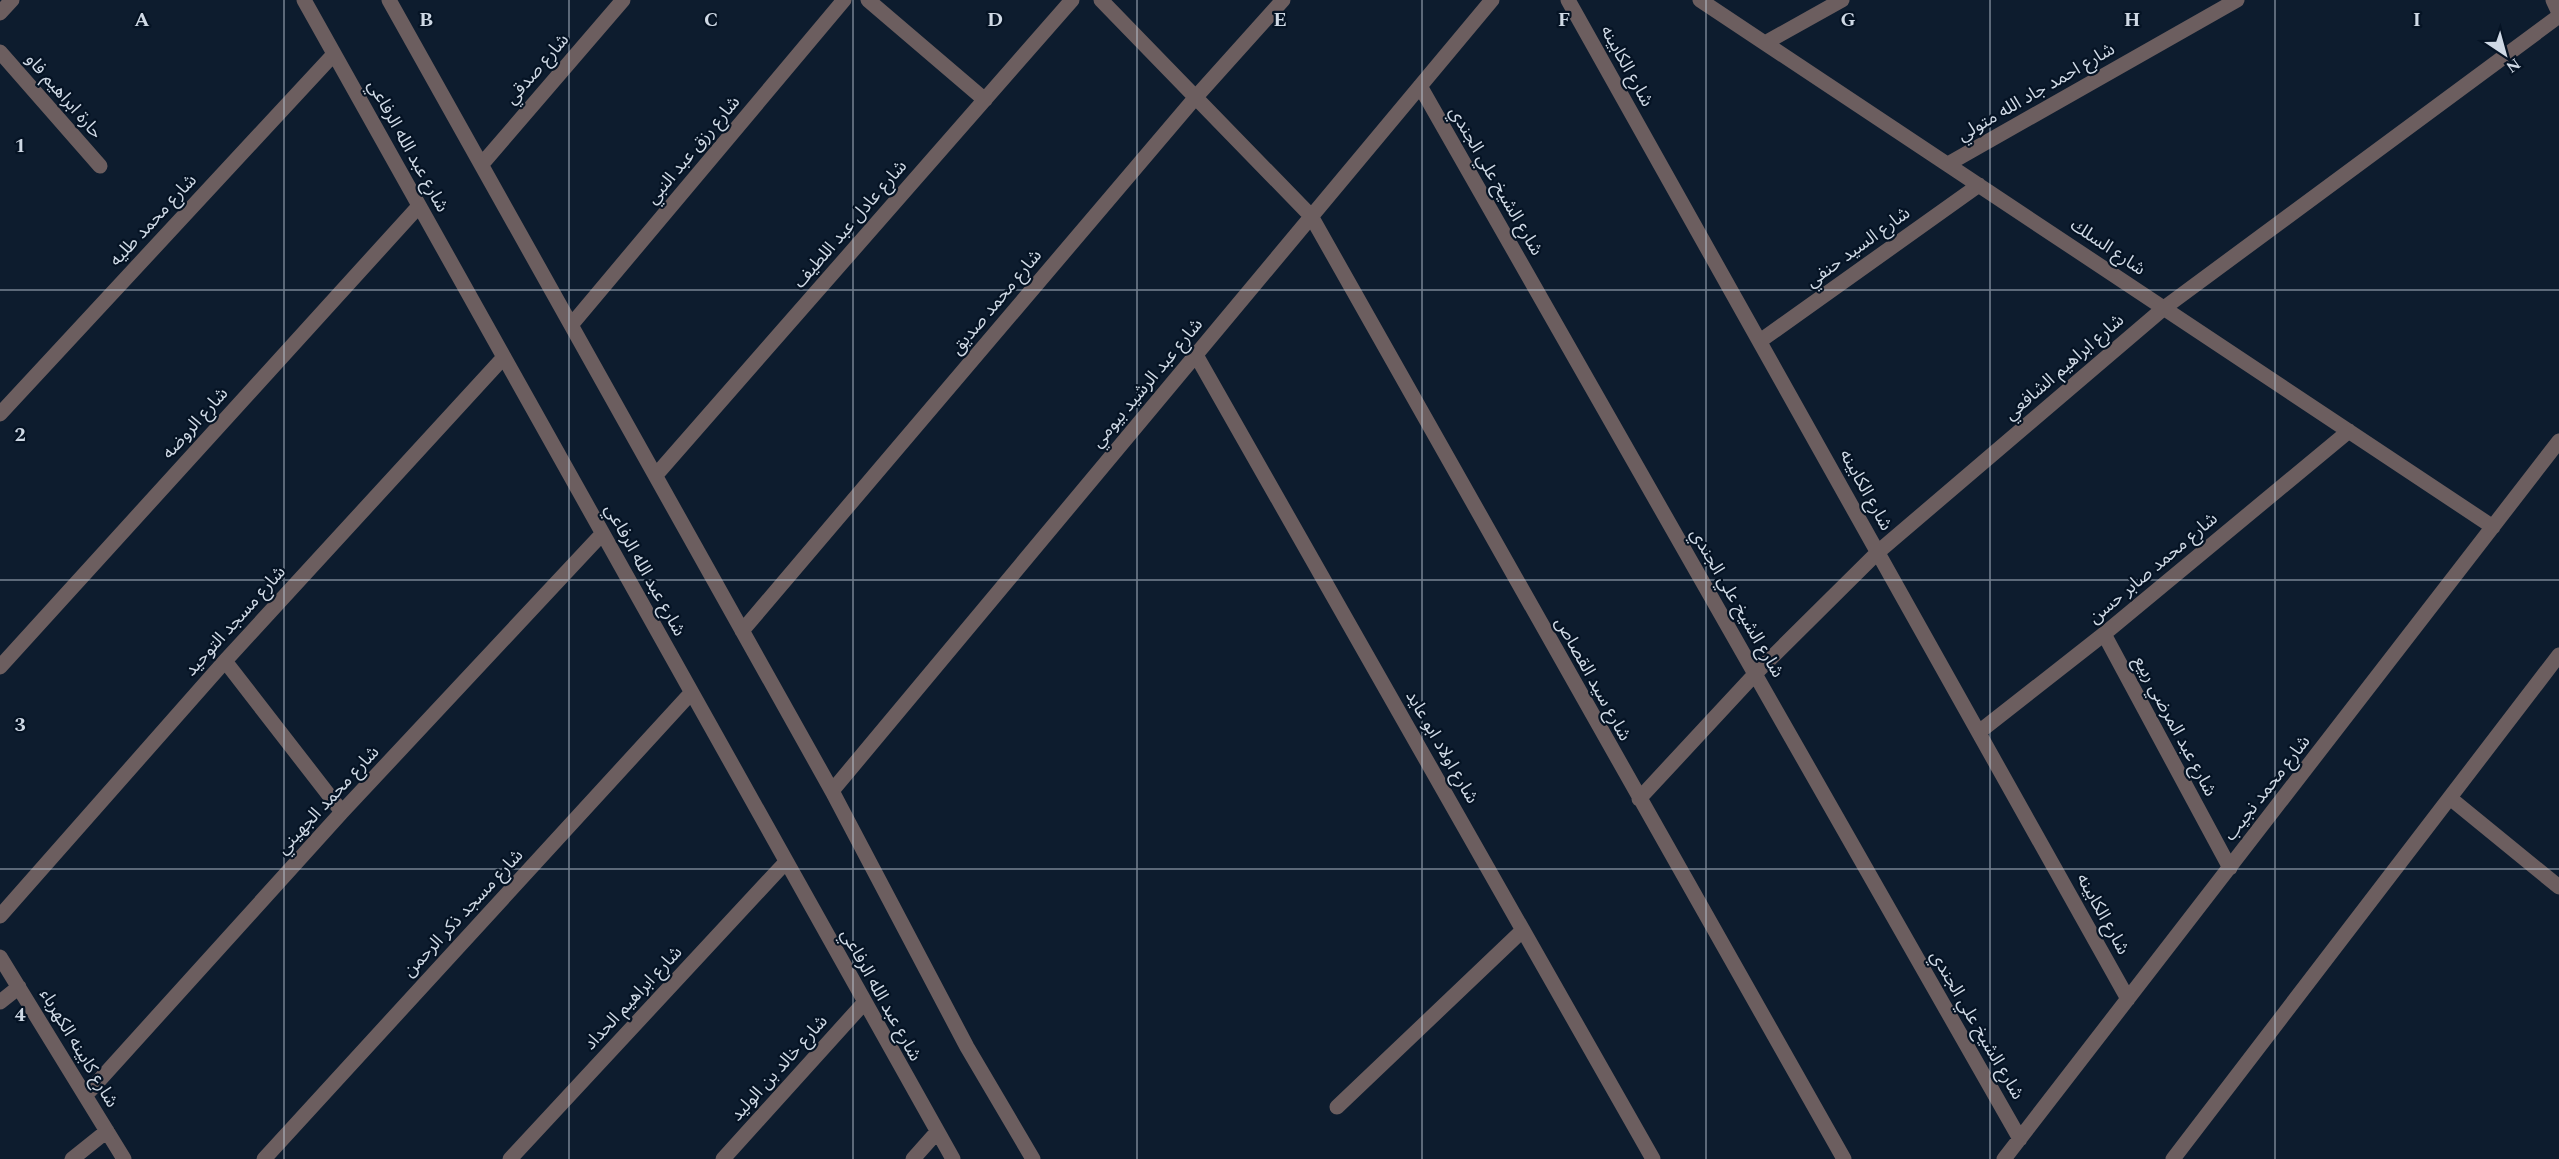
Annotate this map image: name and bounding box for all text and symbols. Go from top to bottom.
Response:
text: A [134,5,150,35]
text: B [419,5,433,35]
text: C [704,5,718,35]
text: D [987,5,1003,35]
text: E [1273,5,1287,35]
text: F [1558,5,1570,35]
text: G [1840,5,1856,35]
text: H [2124,5,2140,35]
text: I [2413,5,2421,35]
street label: شارع الكابينه [1594,20,1660,112]
north arrow [2475,24,2535,84]
street label: شارع صدقي [498,27,576,111]
street label: شارع احمد جاد الله متولي [1952,36,2120,148]
street label: حارة ابراهيم فاو [19,47,109,145]
text: N [2501,52,2526,79]
street label: شارع عبد الله الرفاعي [360,75,456,217]
street label: شارع رزق عبد النبي [639,90,747,210]
street label: شارع الشيخ علي الجندي [1442,101,1550,261]
text: 1 [14,131,26,161]
street label: شارع عادل عبد اللطيف [787,154,913,294]
street label: شارع محمد طليه [103,168,203,272]
street label: شارع السيد حنفي [1800,200,1916,294]
street label: شارع السلك [2065,212,2151,282]
street label: شارع محمد صديق [944,243,1048,361]
street label: شارع ابراهيم الشافعي [1998,307,2130,427]
street label: شارع عبد الرشيد بيومي [1085,312,1209,454]
street label: شارع الروضه [155,381,235,465]
text: 2 [14,420,26,450]
street label: شارع الكابينه [1833,444,1899,536]
street label: شارع عبد الله الرفاعي [597,499,693,641]
street label: شارع محمد صابر حسن [2082,506,2224,630]
street label: شارع الشيخ علي الجندي [1683,523,1791,683]
street label: شارع مسجد التوحيد [178,560,292,682]
street label: شارع سيد القصاص [1548,612,1638,746]
street label: شارع عبد المرضي ربيع [2126,651,2224,801]
street label: شارع اولاد ابو عايد [1399,685,1485,809]
text: 3 [14,710,26,740]
street label: شارع محمد نجيب [2217,729,2317,847]
street label: شارع محمد الجهيني [270,739,386,861]
street label: شارع مسجد ذكر الرحمن [396,843,530,983]
street label: شارع الكابينه [2070,868,2136,960]
street label: شارع عبد الله الرفاعي [833,924,929,1066]
street label: شارع ابراهيم الحداد [577,940,689,1056]
street label: شارع الشيخ علي الجندي [1923,945,2031,1105]
street label: شارع كابينه الكهرباء [33,983,125,1113]
text: 4 [14,1000,26,1030]
street label: شارع خالد بن الوليد [724,1009,834,1127]

